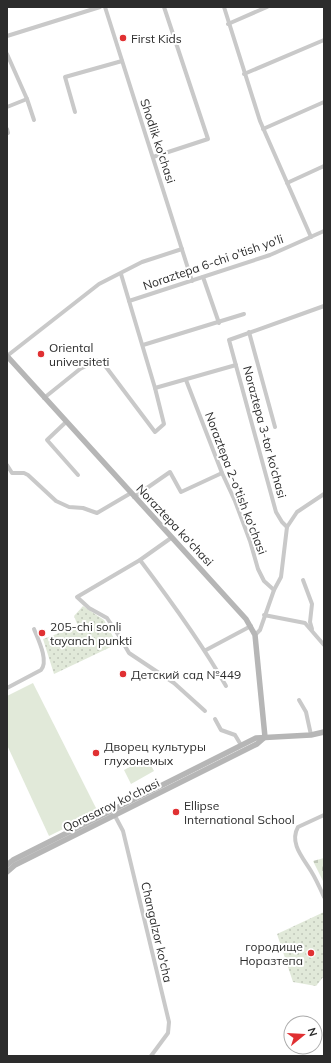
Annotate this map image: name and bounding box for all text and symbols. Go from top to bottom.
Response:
place label: First Kids [131,31,182,46]
marker: First Kids [118,33,128,43]
street label: Shodlik ko'chasi [137,97,179,185]
street label: Noraztepa 6-chi o'tish yo'li [141,231,285,293]
place label: Oriental universiteti [49,340,110,369]
marker: Oriental universiteti [36,349,46,359]
street label: Noraztepa 3-tor ko‘chasi [240,364,290,500]
street label: Noraztepa 2-o'tish ko'chasi [202,410,270,557]
street label: Noraztepa ko'chasi [133,481,217,569]
place label: 205-chi sonli tayanch punkti [50,619,132,648]
marker: 205-chi sonli tayanch punkti [37,628,47,638]
place label: Детский сад №449 [131,667,241,682]
marker: Детский сад №449 [118,669,128,679]
place label: Дворец культуры глухонемых [104,739,206,768]
marker: Дворец культуры глухонемых [91,748,101,758]
street label: Qorasaroy ko'chasi [60,775,162,835]
place label: Ellipse International School [184,798,295,827]
marker: Ellipse International School [171,807,181,817]
street label: Changalzor ko'cha [138,880,176,984]
place label: городище Норазтепа [239,939,303,968]
marker: городище Норазтепа [306,948,316,958]
north arrow [283,1015,323,1055]
text: N [305,1026,320,1038]

